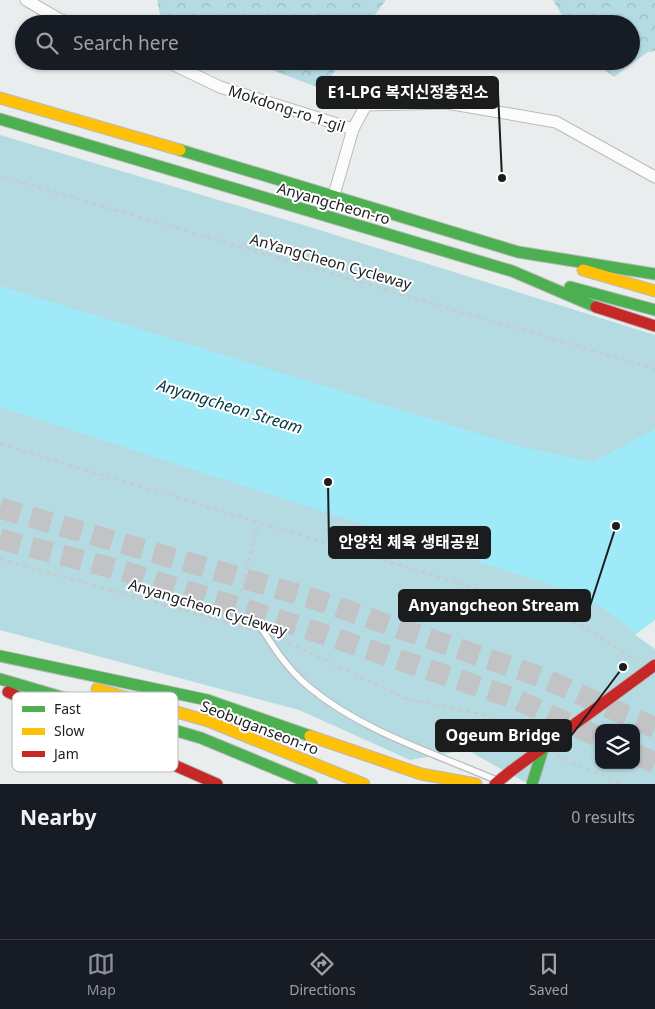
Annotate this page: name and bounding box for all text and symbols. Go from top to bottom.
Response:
search box [15,15,640,70]
icon: search [33,29,61,57]
text: Search here [73,30,179,56]
callout: E1-LPG 복지신정충전소 [317,77,498,108]
street label: Mokdong-ro 1-gil [226,80,348,136]
text: E1-LPG 복지신정충전소 [328,81,489,103]
street label: Anyangcheon-ro [275,177,393,229]
street label: AnYangCheon Cycleway [248,228,414,294]
water label: Anyangcheon Stream [154,373,305,439]
callout: 안양천 체육 생태공원 [329,527,490,558]
text: 안양천 체육 생태공원 [339,531,479,553]
street label: Anyangcheon Cycleway [126,573,290,641]
callout: Anyangcheon Stream [399,590,590,621]
text: Anyangcheon Stream [409,594,579,616]
legend [12,692,178,772]
street label: Seobuganseon-ro [198,695,322,759]
text: Fast [54,699,81,718]
callout: Ogeum Bridge [436,720,571,751]
text: Slow [54,721,85,740]
text: Ogeum Bridge [446,724,560,746]
map controls [595,724,640,769]
button: layers [595,724,640,769]
text: Jam [52,744,79,763]
text: Nearby [20,803,96,831]
text: 0 results [571,806,635,828]
tab: Map [87,950,116,999]
tab: Directions [289,950,356,999]
tab: Saved [529,950,568,999]

